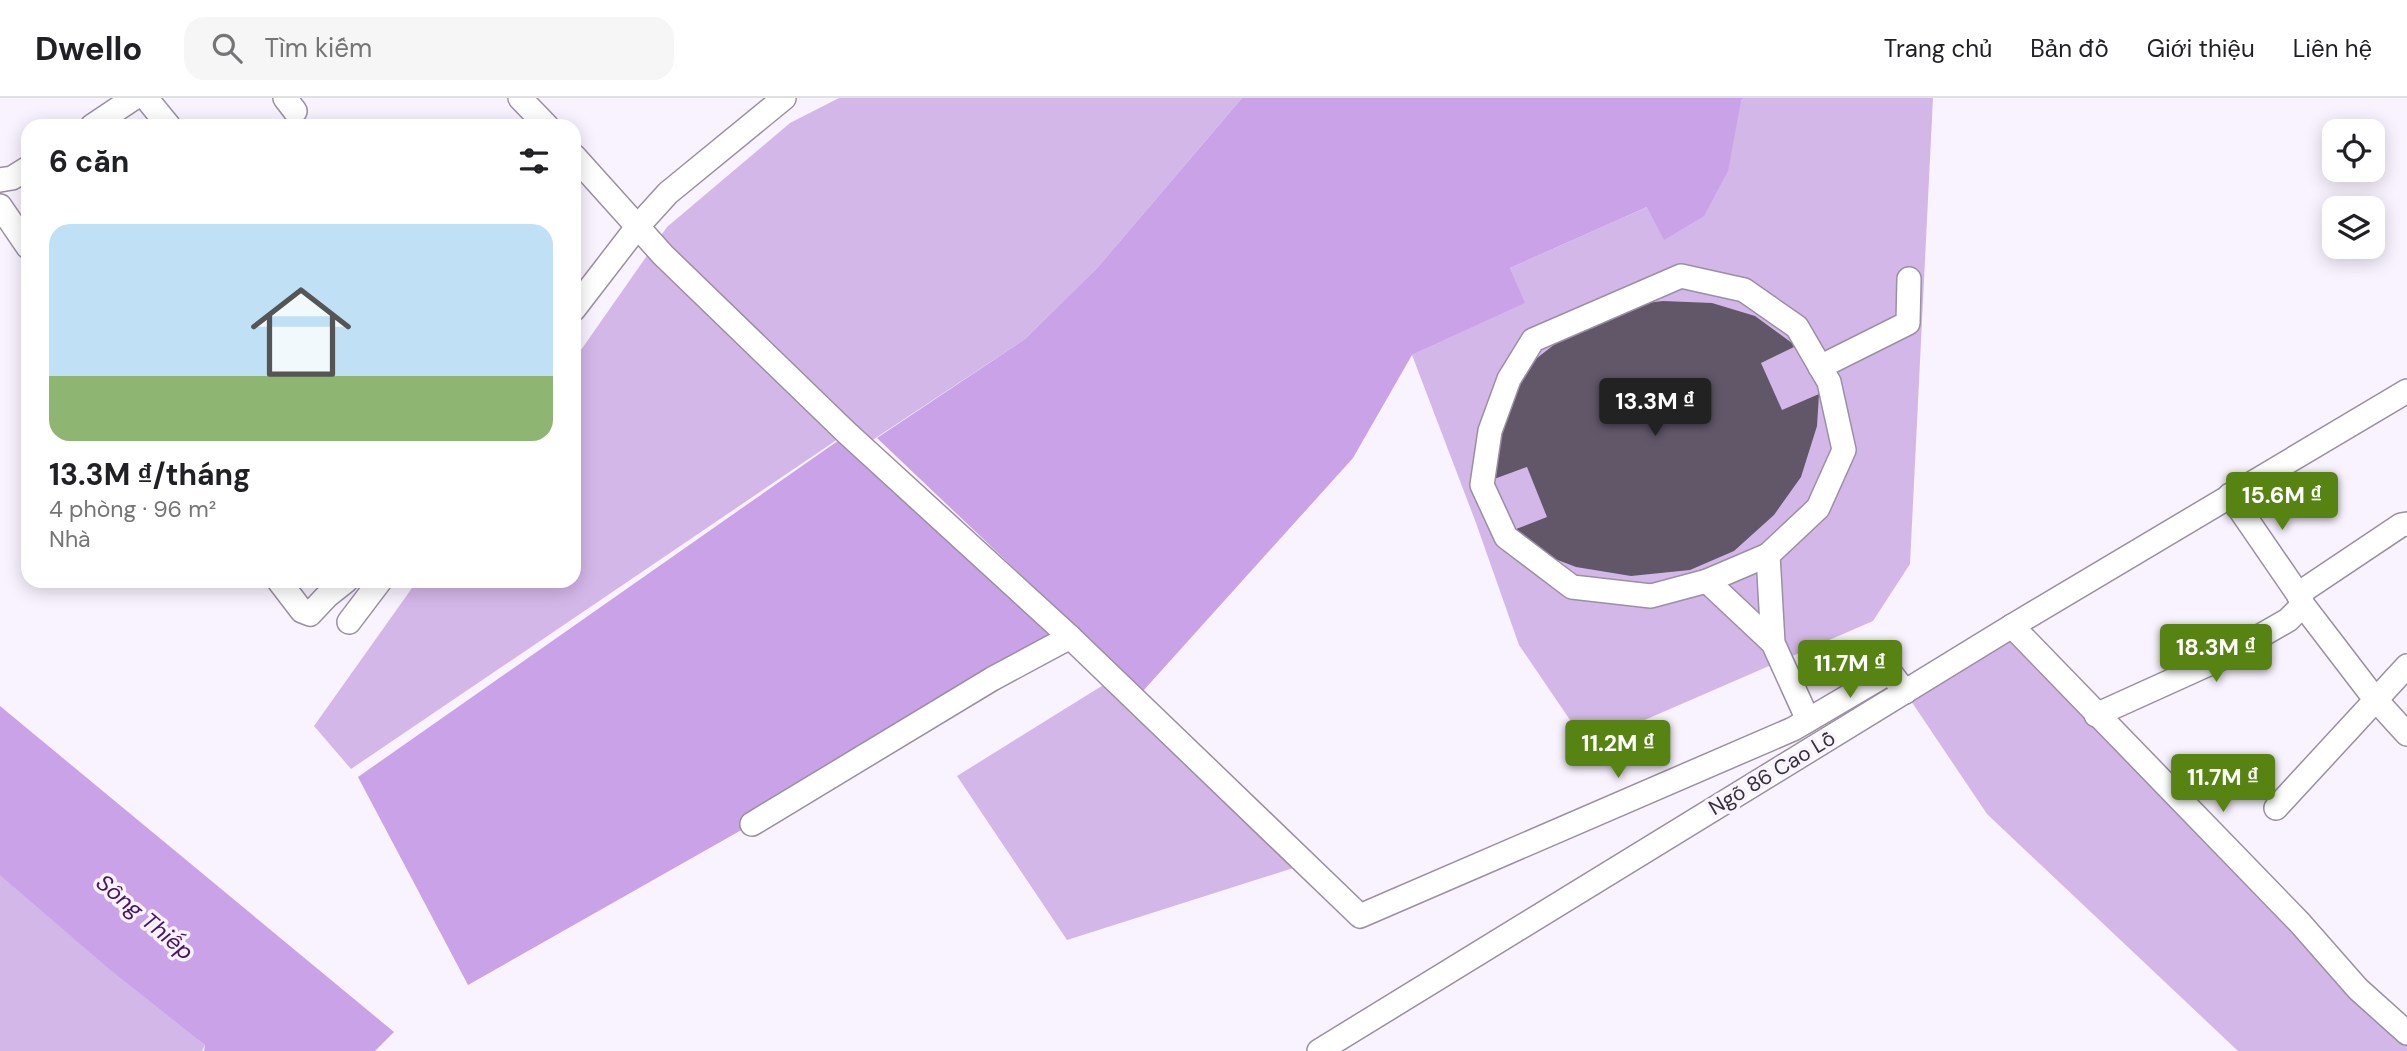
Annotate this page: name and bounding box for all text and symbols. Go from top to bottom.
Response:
search box [184,17,674,80]
text: Dwello [35,27,142,70]
icon: search [208,29,246,67]
text: Tìm kiếm [264,31,372,65]
text: Trang chủ [1884,33,1992,64]
text: Bản đồ [2030,33,2109,64]
text: Giới thiệu [2147,33,2255,64]
text: Liên hệ [2293,33,2372,64]
map controls [2322,119,2385,259]
button: locate [2322,119,2385,182]
text: 6 căn [49,142,129,181]
icon: filters [515,142,553,180]
button: layers [2322,196,2385,259]
icon: home [238,269,364,395]
pin: 13.3M ₫ [1590,378,1720,438]
text: 13.3M ₫ [1615,386,1695,416]
text: 13.3M ₫/tháng [49,455,251,494]
pin: 15.6M ₫ [2217,472,2347,532]
text: 15.6M ₫ [2242,480,2322,510]
text: 4 phòng · 96 m² [49,494,216,524]
text: Nhà [49,524,91,554]
pin: 18.3M ₫ [2151,624,2281,684]
text: 18.3M ₫ [2176,632,2256,662]
pin: 11.7M ₫ [1785,640,1915,700]
text: 11.7M ₫ [1814,648,1886,678]
pin: 11.2M ₫ [1553,720,1683,780]
street label: Ngõ 86 Cao Lỗ [1704,724,1840,822]
text: 11.2M ₫ [1581,728,1655,758]
pin: 11.7M ₫ [2158,754,2288,814]
text: 11.7M ₫ [2187,762,2259,792]
water label: Sông Thiếp [90,867,200,967]

